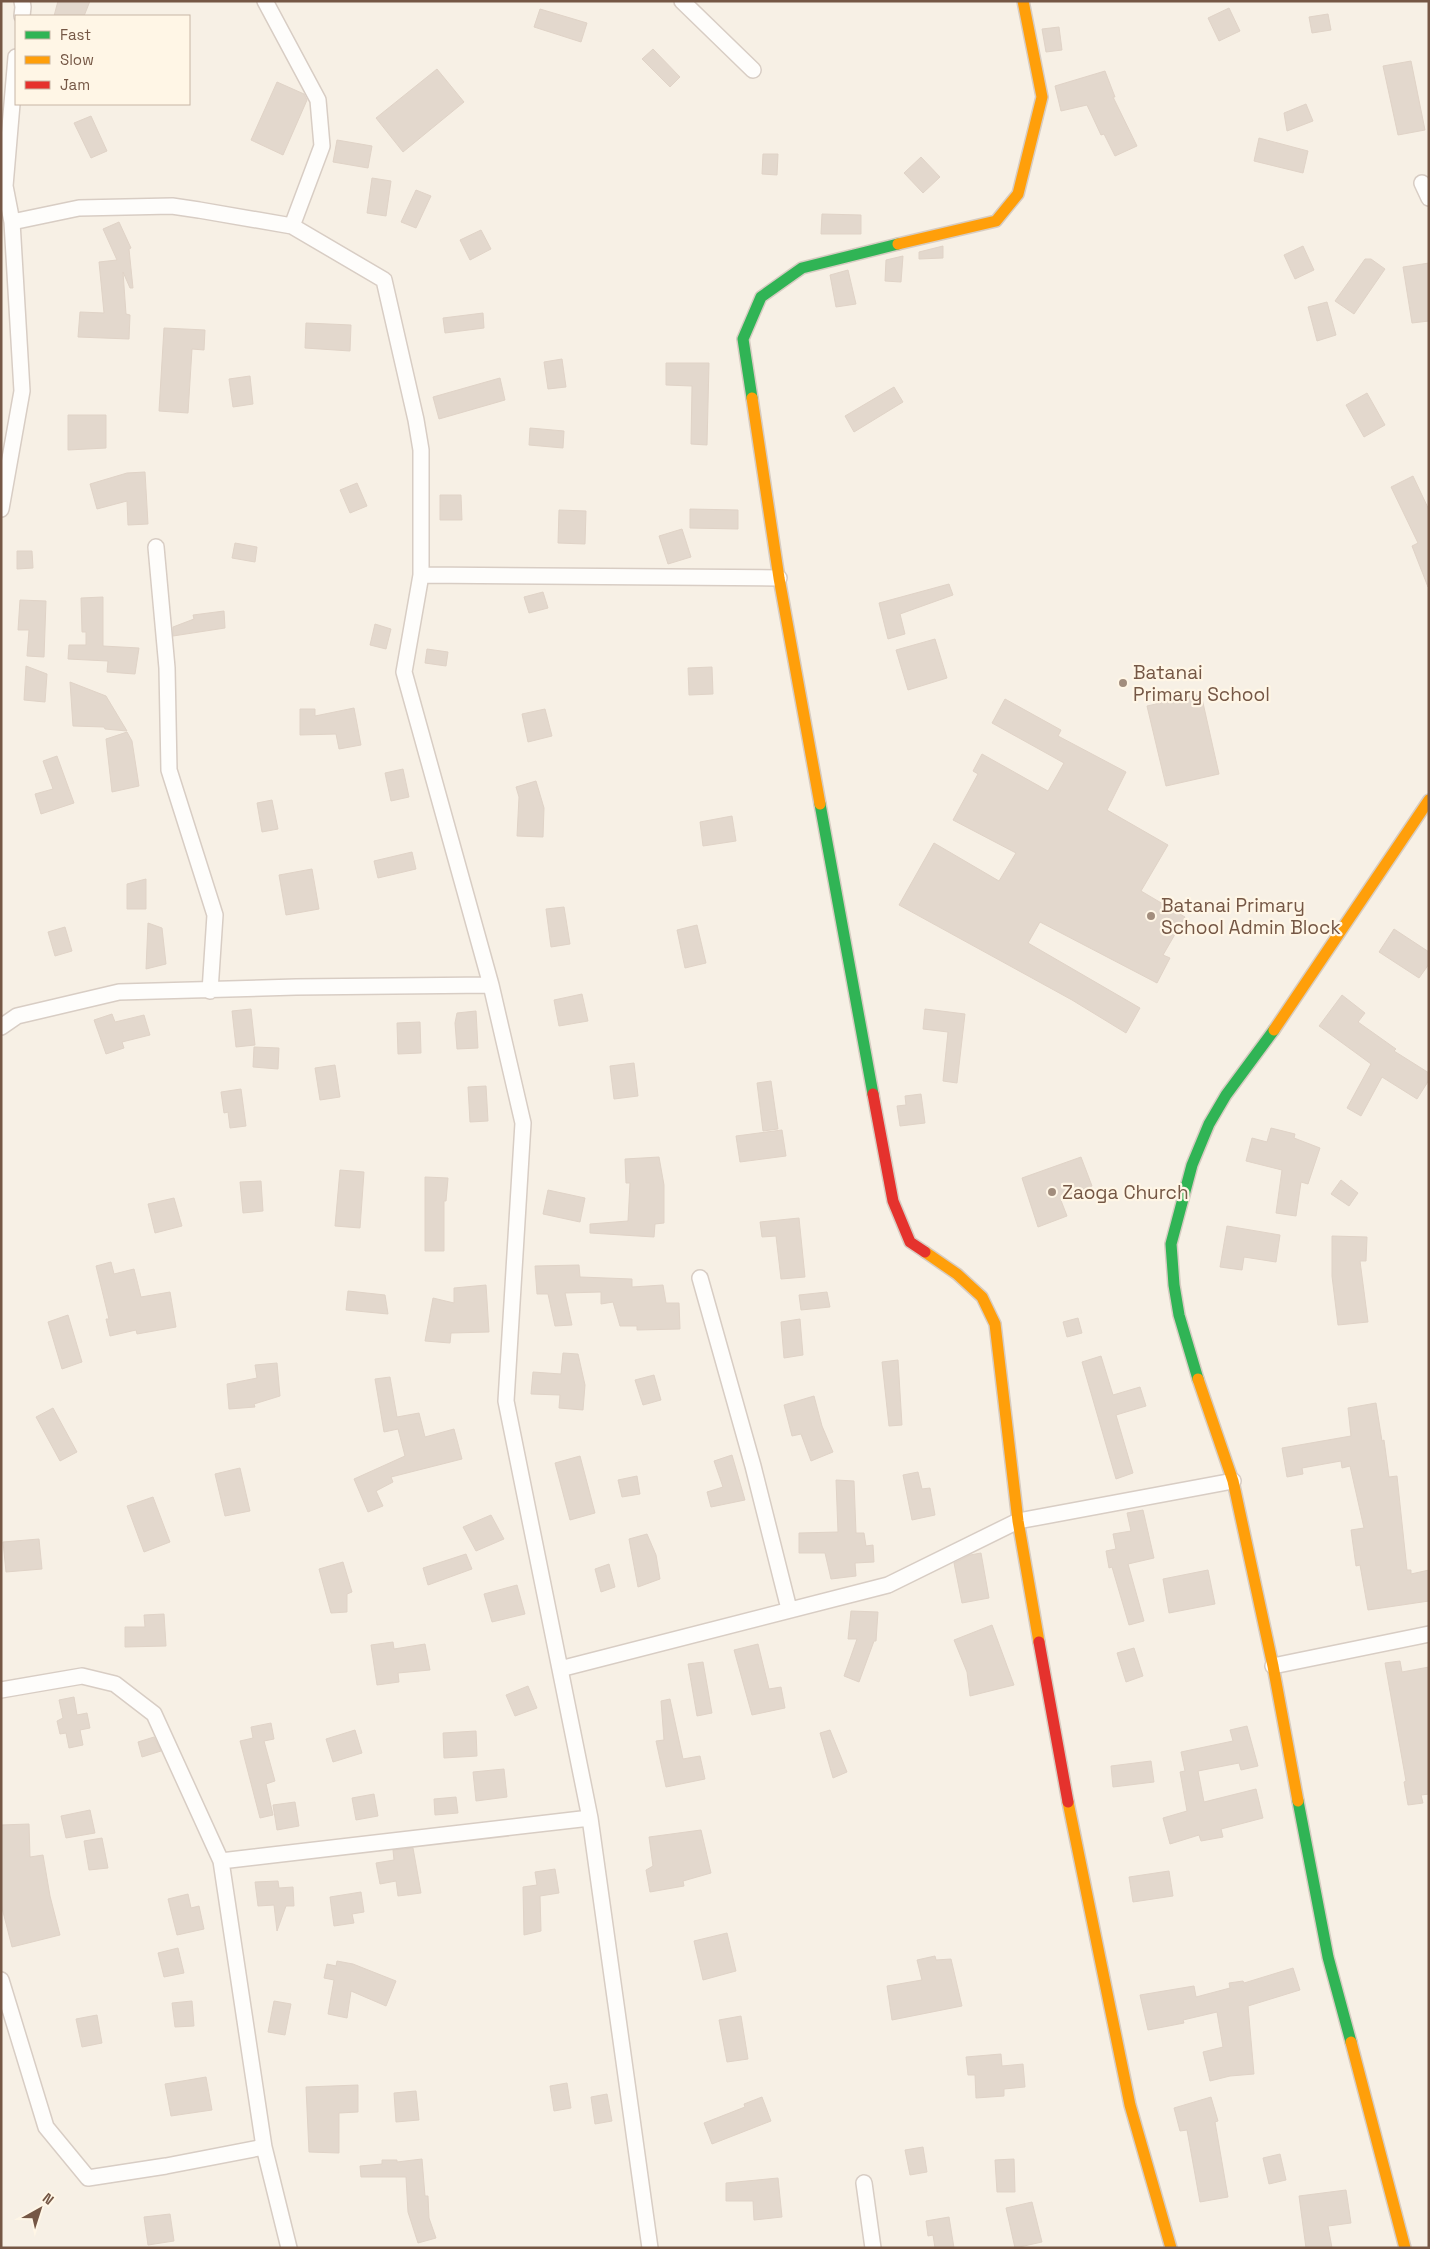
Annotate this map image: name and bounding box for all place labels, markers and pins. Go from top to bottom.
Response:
place label: Batanai Primary School [1133,660,1270,707]
marker: Batanai Primary School [1117,677,1129,689]
place label: Batanai Primary School Admin Block [1161,893,1341,940]
marker: Batanai Primary School Admin Block [1145,910,1157,922]
place label: Zaoga Church [1062,1180,1189,1205]
marker: Zaoga Church [1046,1186,1058,1198]

